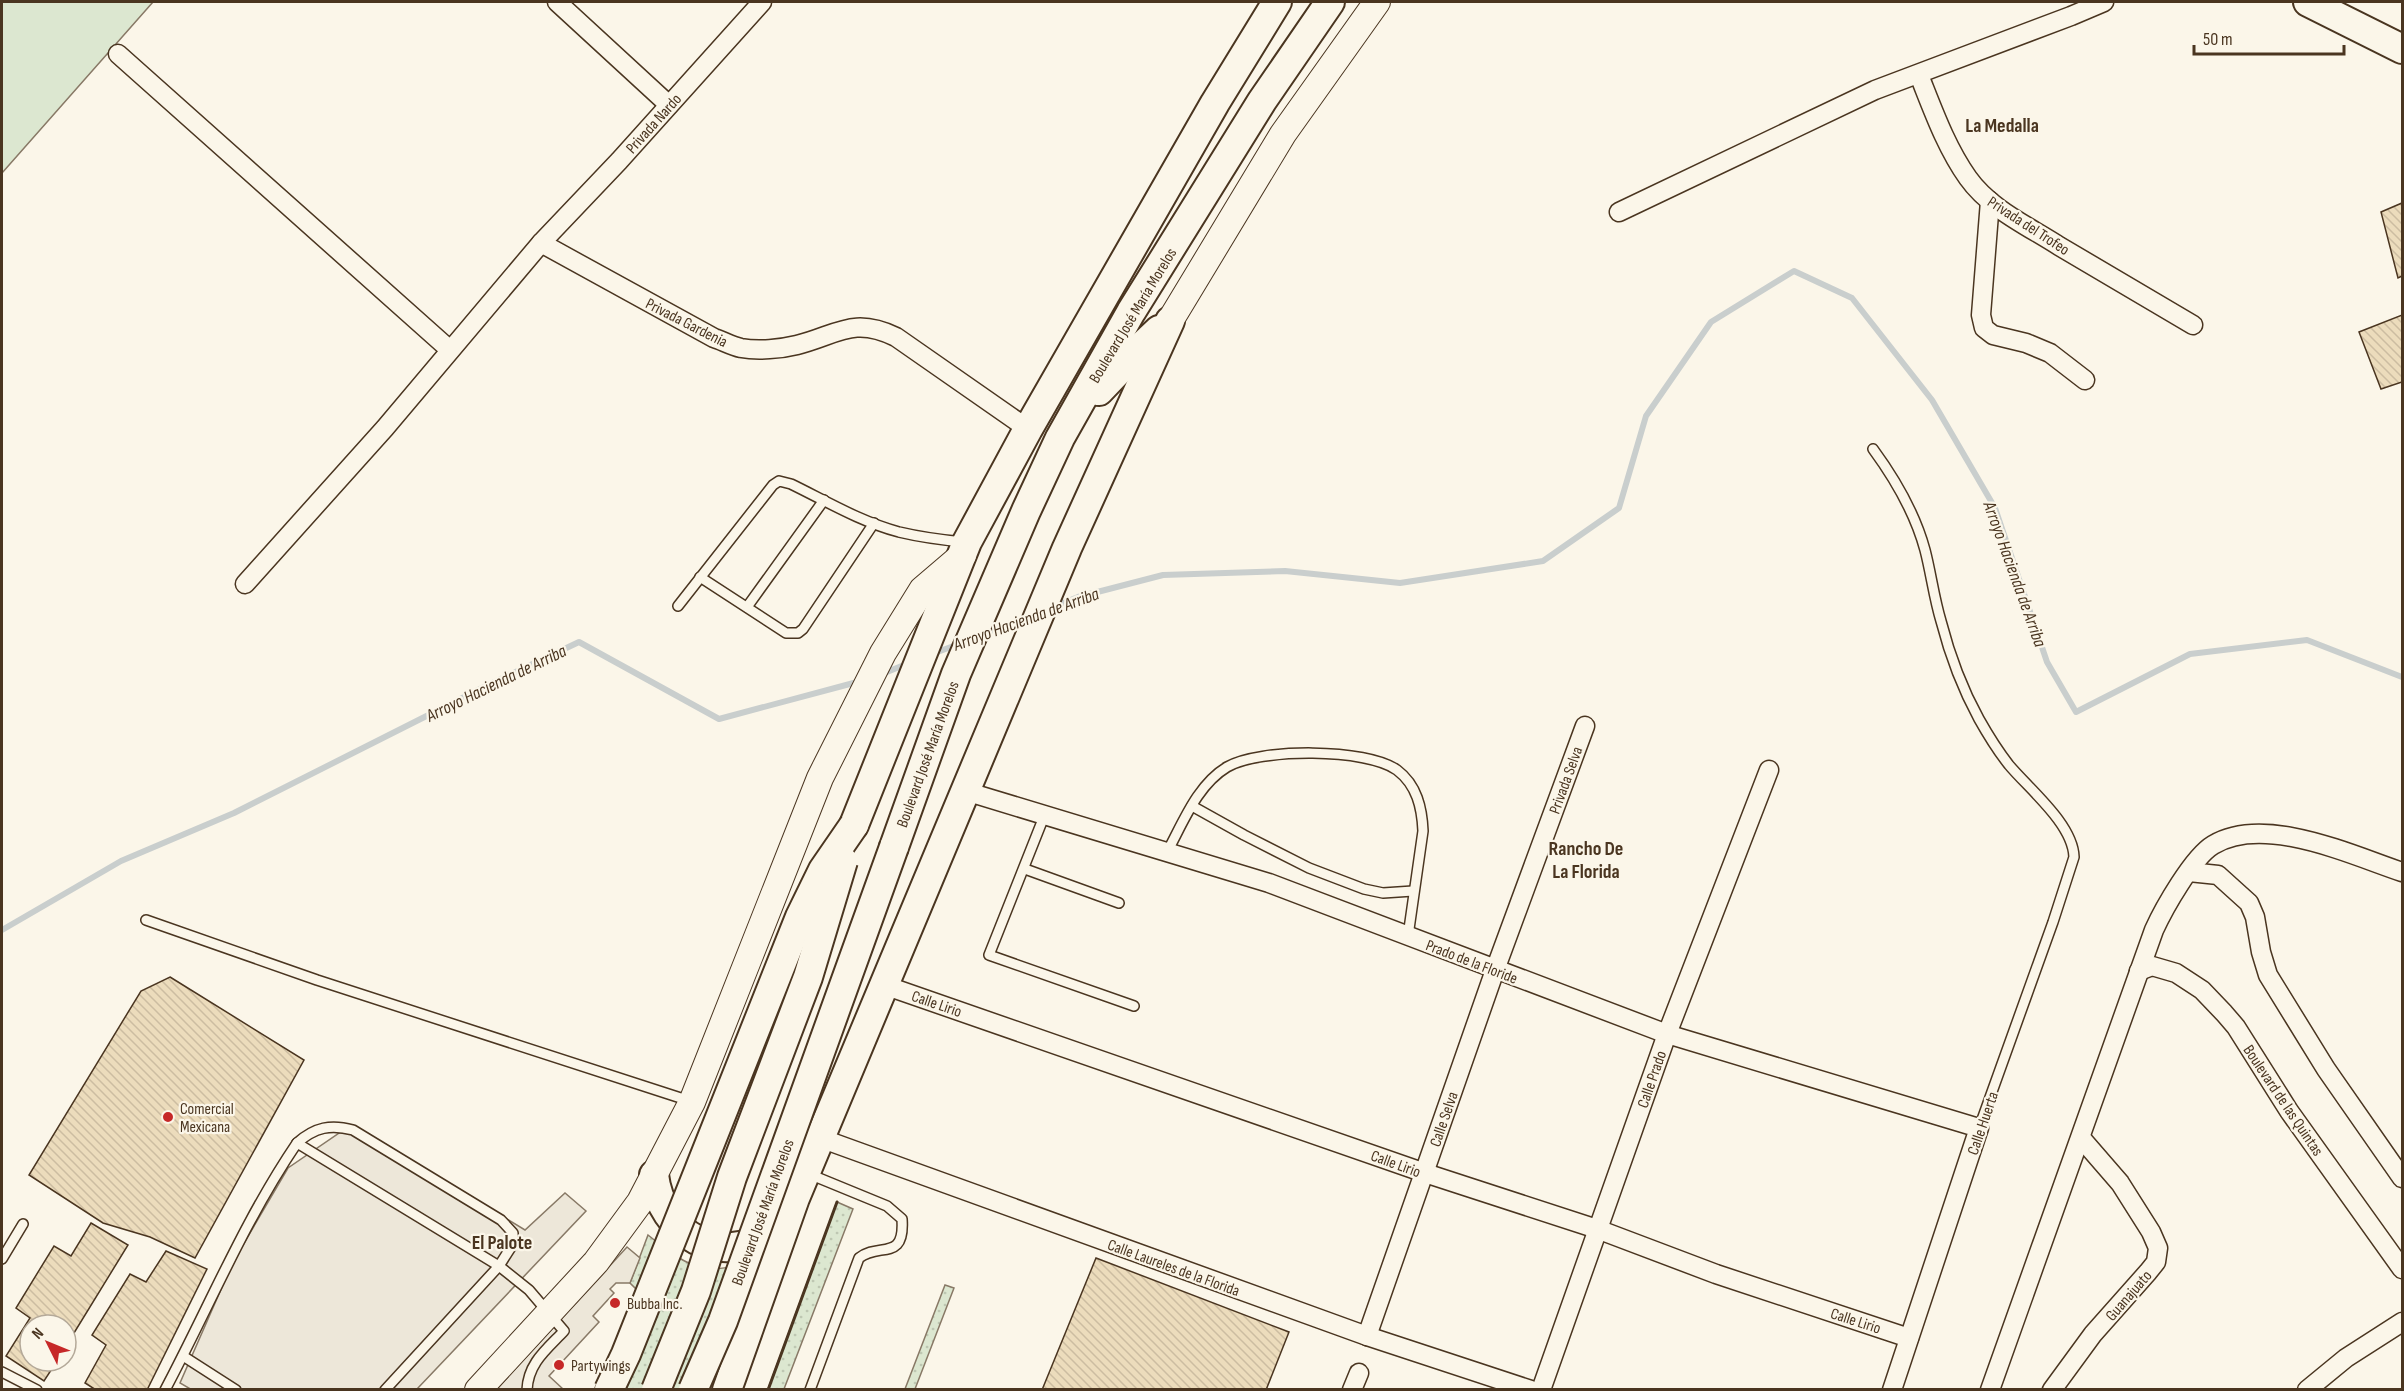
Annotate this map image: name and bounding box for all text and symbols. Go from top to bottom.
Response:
scale bar [2194,18,2344,56]
text: 50 m [2203,29,2233,50]
street label: Privada Nardo [622,90,686,158]
district label: La Medalla [1965,114,2039,138]
street label: Privada del Trofeo [1984,193,2073,260]
street label: Boulevard José María Morelos [1085,245,1181,387]
street label: Privada Gardenia [642,295,730,352]
water label: Arroyo Hacienda de Arriba [1978,498,2051,650]
water label: Arroyo Hacienda de Arriba [950,583,1102,656]
water label: Arroyo Hacienda de Arriba [422,640,570,727]
street label: Boulevard José María Morelos [893,679,964,830]
street label: Privada Selva [1545,744,1587,817]
district label: Rancho De La Florida [1549,837,1623,884]
street label: Prado de la Floride [1423,936,1520,989]
street label: Calle Lirio [909,987,964,1022]
street label: Boulevard de las Quintas [2239,1042,2327,1160]
street label: Calle Prado [1634,1048,1671,1111]
street label: Calle Selva [1426,1089,1463,1150]
street label: Calle Huerta [1964,1089,2003,1158]
place label: Comercial Mexicana [180,1100,234,1137]
marker: Comercial Mexicana [161,1110,175,1124]
street label: Boulevard José María Morelos [728,1137,799,1288]
street label: Calle Lirio [1368,1147,1423,1182]
district label: El Palote [472,1231,532,1255]
street label: Calle Laureles de la Florida [1105,1236,1242,1301]
street label: Guanajuato [2102,1267,2156,1325]
place label: Bubba Inc. [627,1295,683,1314]
marker: Bubba Inc. [608,1296,622,1310]
street label: Calle Lirio [1828,1304,1883,1338]
north arrow [18,1313,78,1373]
text: N [28,1324,48,1343]
place label: Partywings [571,1357,631,1376]
marker: Partywings [552,1358,566,1372]

